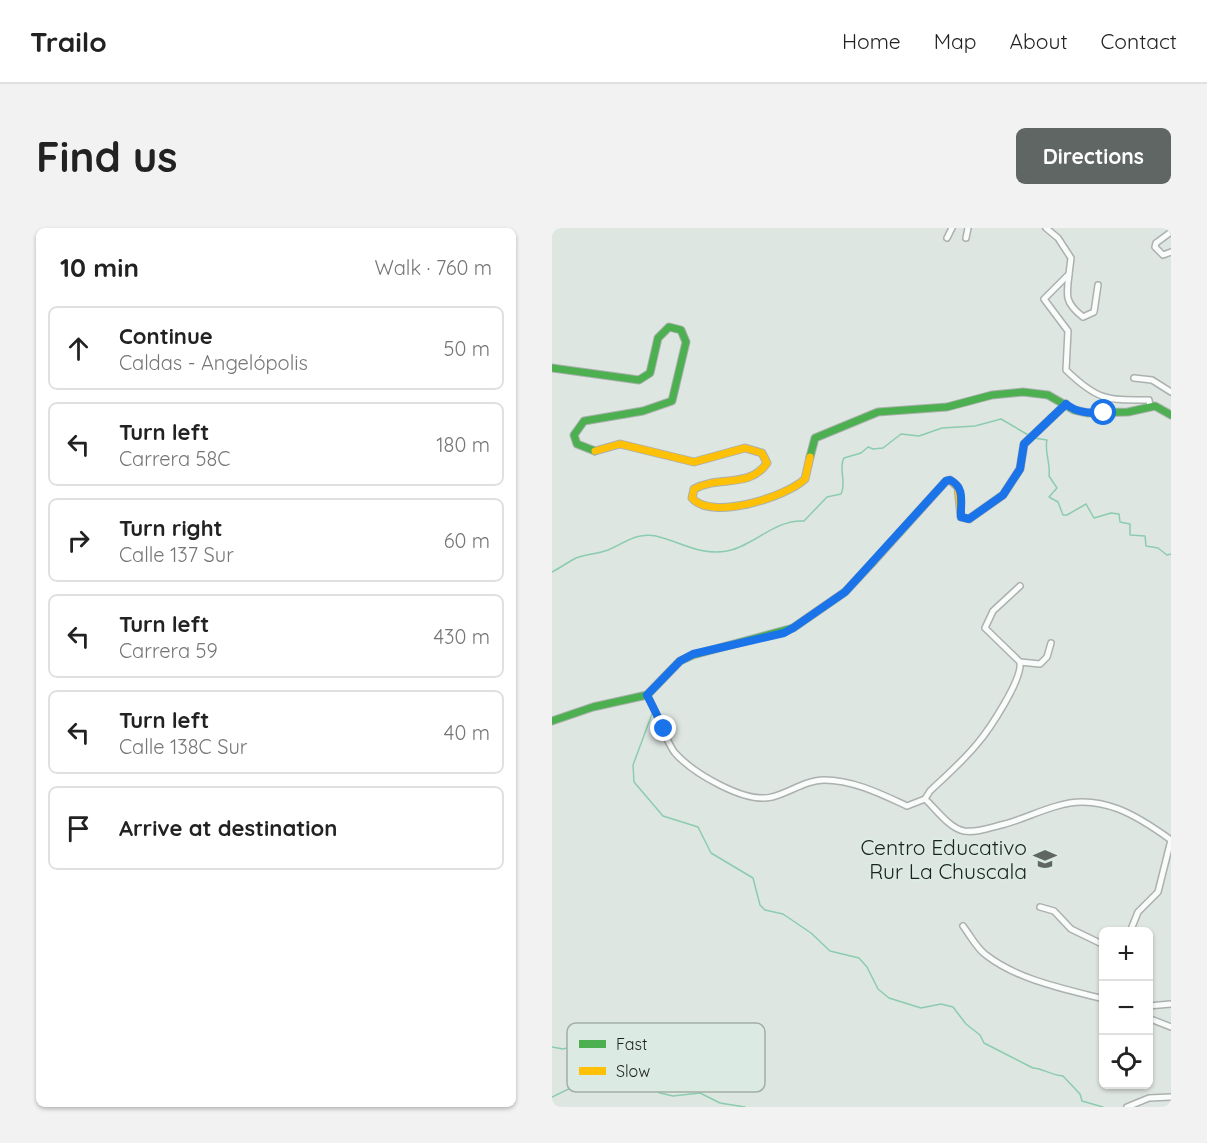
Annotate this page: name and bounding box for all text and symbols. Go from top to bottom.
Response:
text: Trailo [30,24,107,59]
text: Home [842,28,901,54]
text: Map [934,28,977,54]
text: About [1010,28,1068,54]
text: Contact [1101,28,1177,54]
button: Directions [1016,128,1171,184]
text: Find us [36,130,178,183]
text: 10 min [60,251,139,284]
text: Walk · 760 m [375,255,492,280]
text: Continue [119,322,213,350]
icon: ahead [62,332,95,365]
text: 50 m [444,336,490,361]
text: Caldas - Angelópolis [119,350,308,375]
route start [1090,399,1116,425]
text: Turn left [119,418,209,446]
icon: left [62,428,95,461]
text: 180 m [436,432,490,457]
text: Carrera 58C [119,446,230,471]
text: Turn right [119,514,223,542]
icon: right [62,524,95,557]
text: 60 m [444,528,490,553]
text: Calle 137 Sur [119,542,234,567]
text: Turn left [119,610,209,638]
icon: left [62,620,95,653]
text: 430 m [433,624,490,649]
text: Carrera 59 [119,638,218,663]
text: Turn left [119,706,209,734]
route end [650,715,676,741]
icon: left [62,716,95,749]
text: 40 m [444,720,490,745]
text: Calle 138C Sur [119,734,247,759]
icon: arrive [62,812,95,845]
text: Arrive at destination [119,814,337,842]
place label: Centro Educativo Rur La Chuscala [860,834,1027,884]
school or university icon: Centro Educativo Rur La Chuscala [1032,846,1058,872]
map controls [1099,927,1153,1089]
button: + [1099,927,1153,981]
button: − [1099,981,1153,1035]
legend [567,1023,765,1092]
text: Fast [616,1034,647,1054]
button: locate [1099,1035,1153,1089]
text: Slow [616,1061,650,1081]

